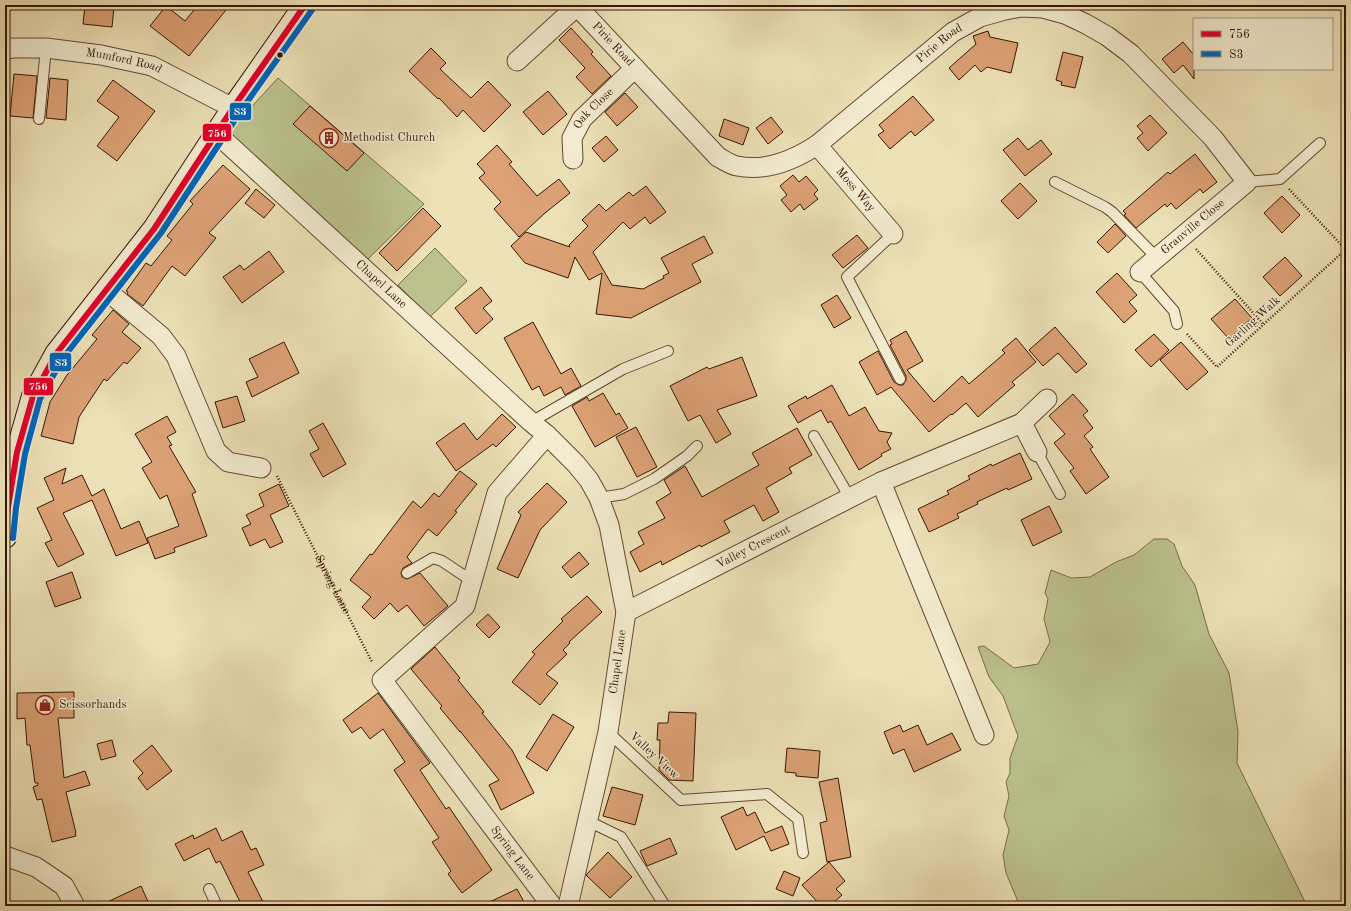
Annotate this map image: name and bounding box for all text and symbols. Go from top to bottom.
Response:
legend [1193,18,1333,70]
street label: Pirie Road [590,20,636,69]
street label: Pirie Road [914,22,965,66]
text: 756 [1229,28,1250,41]
street label: Mumford Road [85,47,164,76]
text: S3 [1229,49,1243,61]
unlabelled marker [275,50,285,60]
street label: Oak Close [572,86,616,131]
line badge: S3 [229,102,252,121]
text: S3 [233,107,247,118]
line badge: 756 [202,123,232,142]
building icon: Methodist Church [318,127,340,149]
text: 756 [207,129,227,140]
place label: Methodist Church [343,132,436,144]
street label: Moss Way [833,166,878,215]
street label: Granville Close [1159,197,1227,257]
street label: Chapel Lane [353,258,409,311]
street label: Garling Walk [1223,294,1283,350]
line badge: S3 [49,352,72,372]
text: S3 [54,358,68,369]
line badge: 756 [23,377,54,396]
text: 756 [28,382,48,393]
street label: Valley Crescent [715,523,792,571]
street label: Spring Lane [312,554,352,617]
street label: Chapel Lane [608,629,629,695]
shop icon: Scissorhands [34,694,56,716]
place label: Scissorhands [59,699,127,711]
street label: Valley View [627,730,682,782]
street label: Spring Lane [488,824,537,883]

